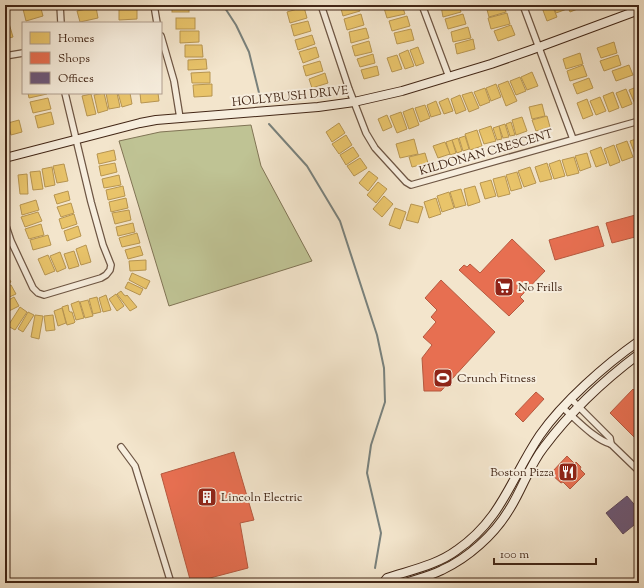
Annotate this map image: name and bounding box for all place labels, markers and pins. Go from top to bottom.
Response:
supermarket icon: No Frills [493,276,515,298]
place label: No Frills [518,279,563,297]
sports icon: Crunch Fitness [432,367,454,389]
place label: Crunch Fitness [457,370,536,388]
restaurant icon: Boston Pizza [557,461,579,483]
place label: Boston Pizza [490,464,554,482]
building icon: Lincoln Electric [196,486,218,508]
place label: Lincoln Electric [221,489,303,507]

